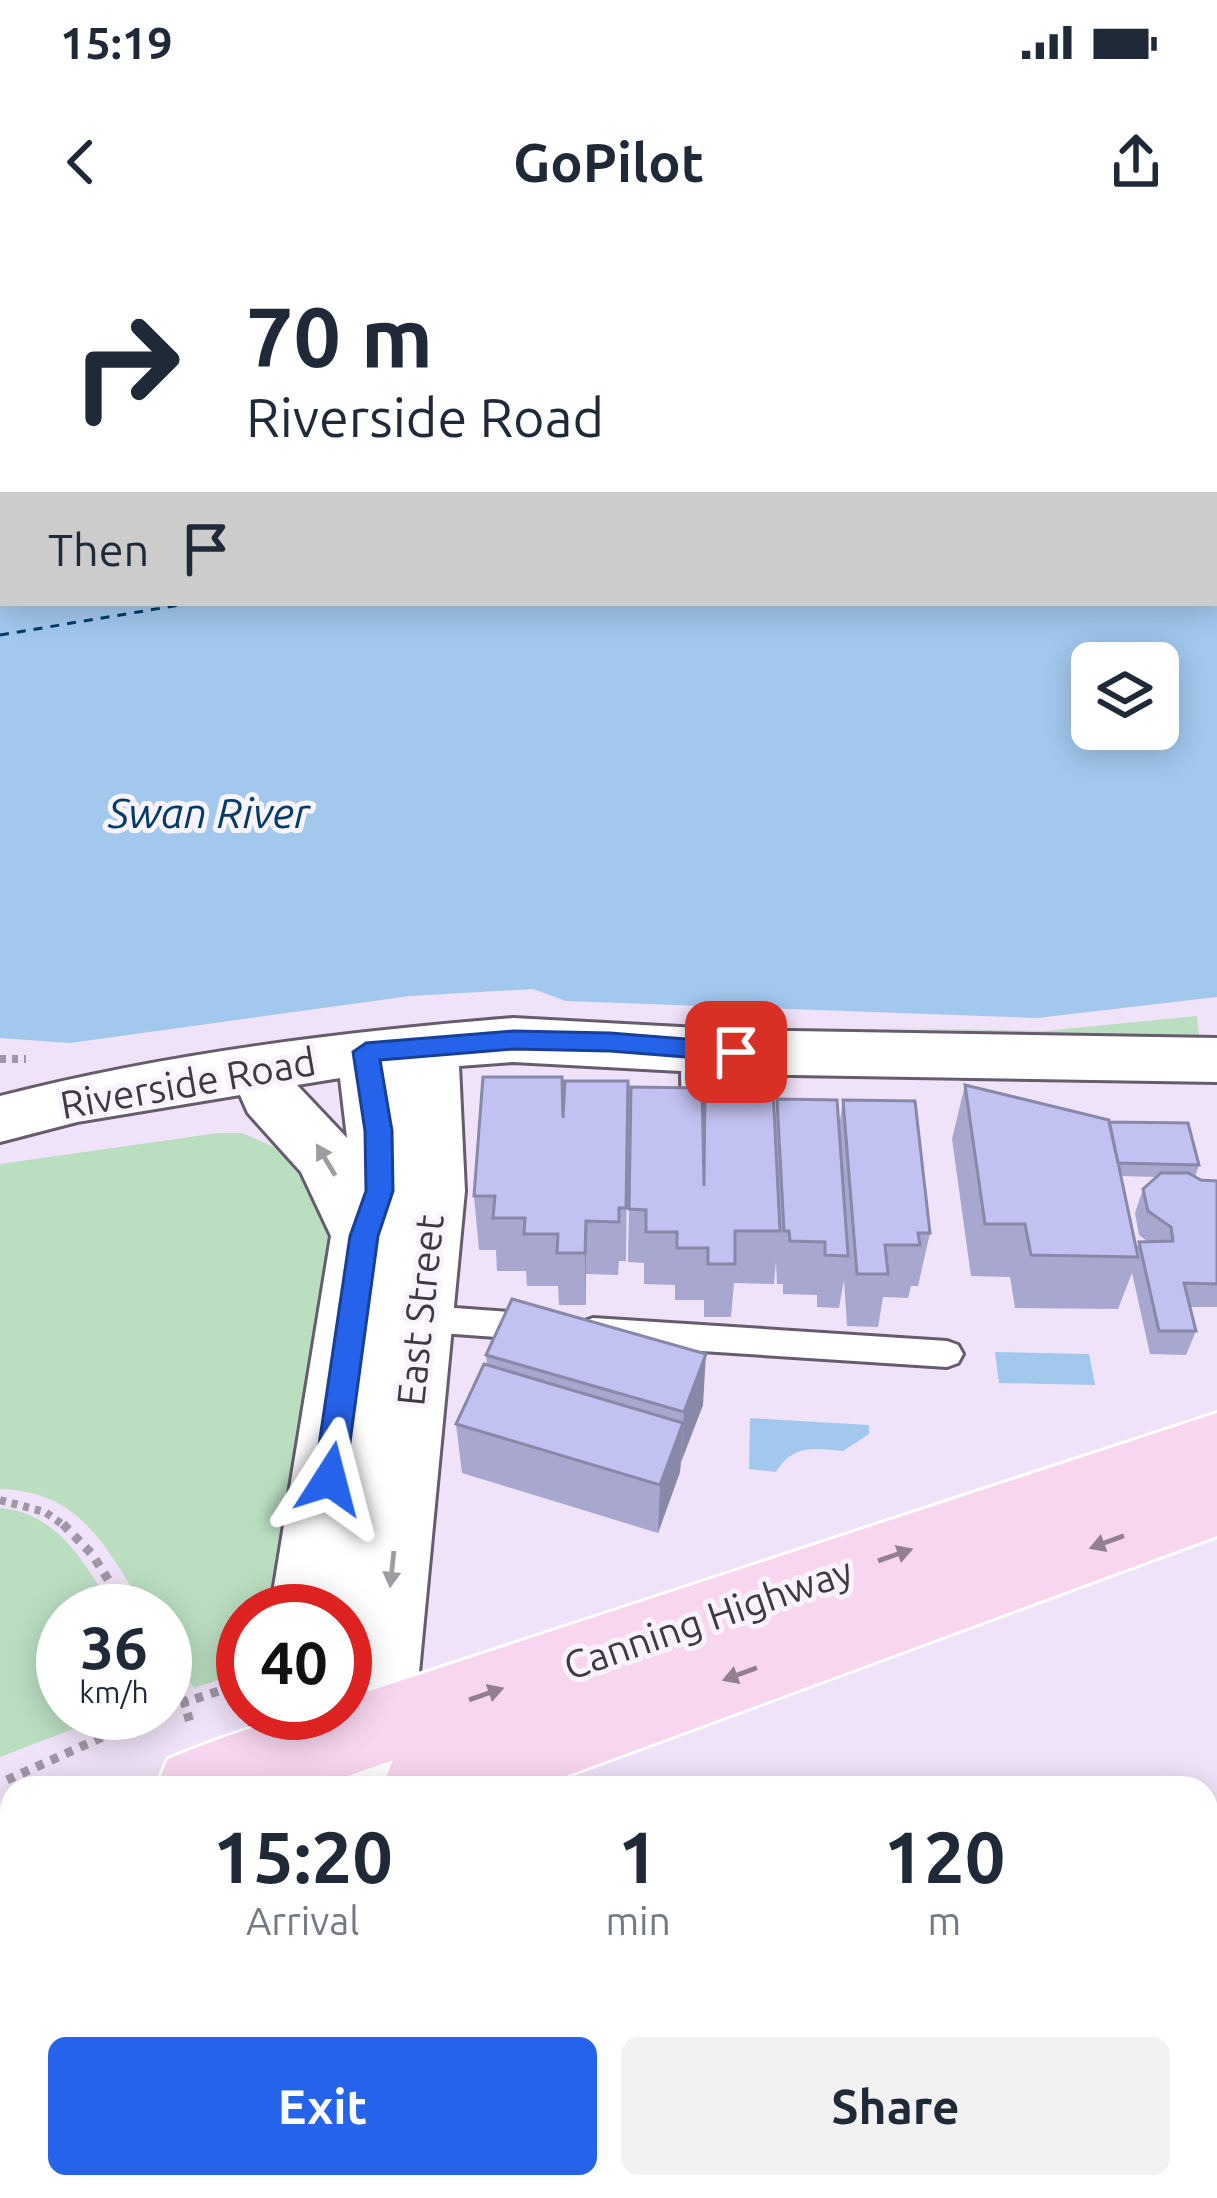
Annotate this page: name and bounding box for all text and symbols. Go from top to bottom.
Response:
text: 15:19 [60,17,173,68]
icon: back [48,129,114,195]
icon: share [1103,129,1169,195]
text: GoPilot [513,132,704,192]
icon: right [48,288,204,444]
text: 70 m [246,289,433,383]
text: Riverside Road [246,387,604,447]
icon: arrive [173,516,239,582]
text: Then [48,524,149,575]
map controls [1071,642,1179,750]
button: layers [1071,642,1179,750]
water label: Swan River [107,789,312,836]
pin [685,1001,787,1103]
icon: arrive [703,1019,769,1085]
street label: Riverside Road [57,1039,319,1126]
one-way arrow [316,1144,338,1177]
street label: East Street [388,1212,451,1408]
position arrow [267,1416,393,1542]
one-way arrow [1089,1534,1125,1553]
one-way arrow [877,1545,913,1563]
street label: Canning Highway [558,1548,858,1687]
one-way arrow [382,1551,401,1588]
speed limit sign: 40 [216,1584,372,1740]
text: 36 [80,1613,148,1680]
one-way arrow [722,1666,758,1684]
text: km/h [79,1675,149,1709]
one-way arrow [468,1683,505,1702]
text: 15:20 [213,1816,393,1897]
text: 1 [618,1816,658,1897]
text: 120 [883,1816,1005,1897]
text: Arrival [246,1899,360,1942]
text: min [605,1899,671,1942]
text: m [928,1899,961,1942]
button: Exit [48,2037,597,2175]
button: Share [621,2037,1170,2175]

